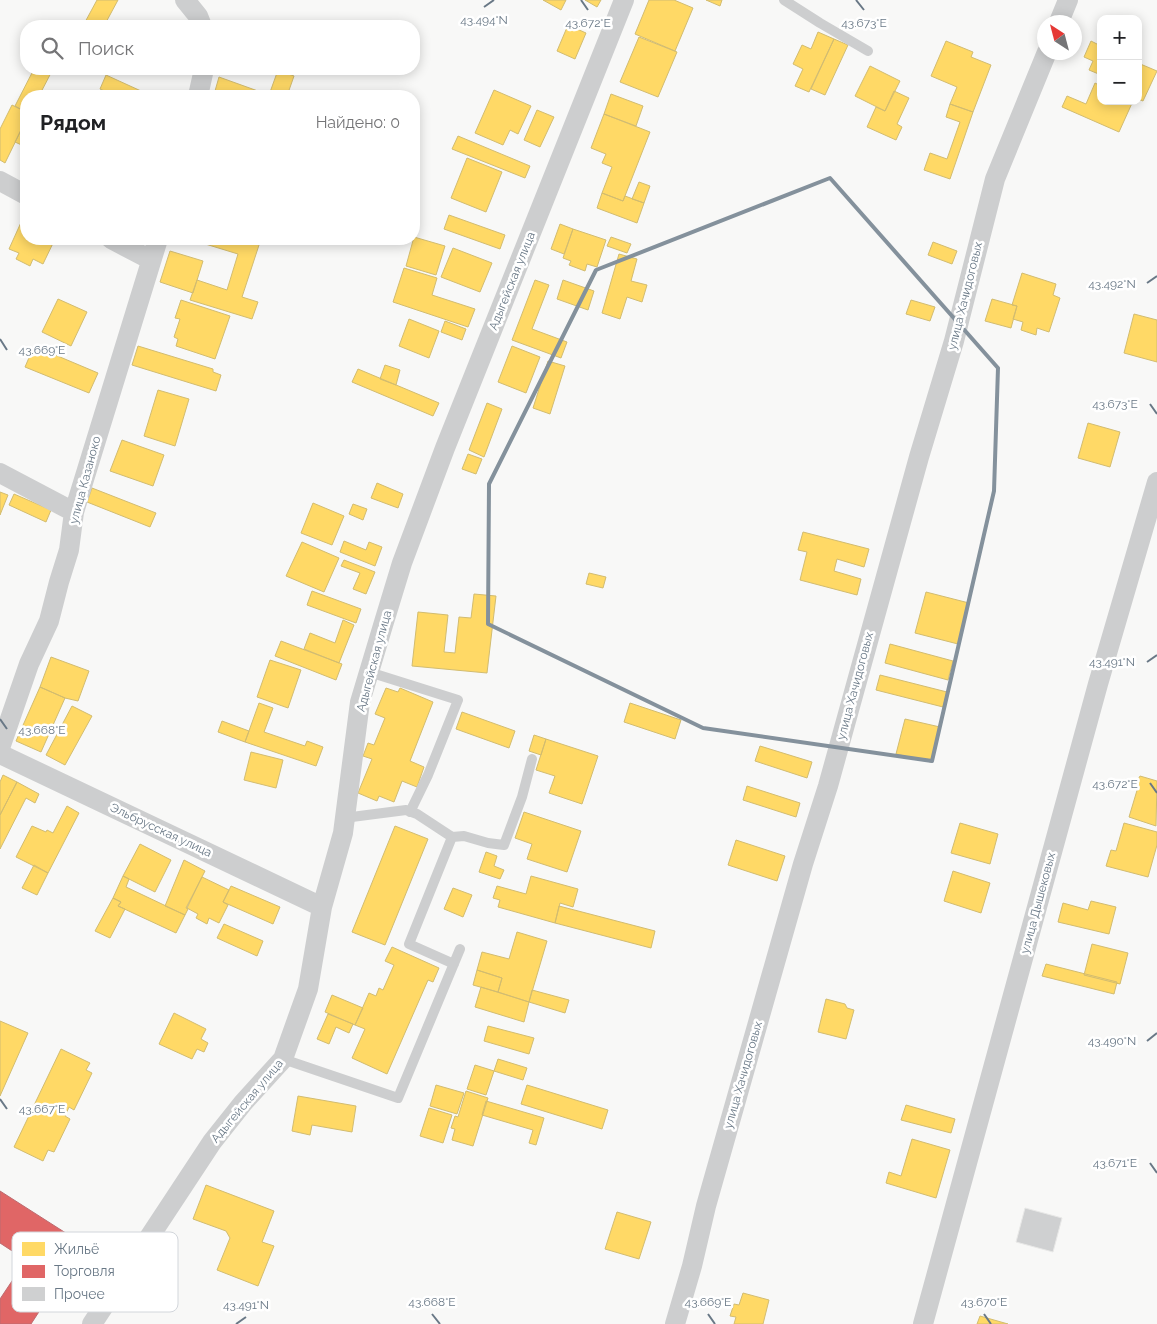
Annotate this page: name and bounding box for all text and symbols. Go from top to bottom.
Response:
text: 43.494°N [460,13,508,27]
north arrow [1037,15,1082,60]
map controls [1097,15,1142,105]
button: + [1097,15,1142,60]
text: 43.672°E [565,16,611,30]
text: 43.673°E [841,16,887,30]
search box [20,20,420,75]
icon: search [38,34,66,62]
text: Поиск [78,37,134,59]
button: − [1097,60,1142,105]
text: Рядом [40,110,106,135]
text: Найдено: 0 [316,113,400,132]
street label: Адыгейская улица [486,230,538,332]
street label: улица Хачидоговых [945,240,985,352]
text: 43.492°N [1088,277,1136,291]
text: 43.669°E [19,343,65,357]
text: 43.673°E [1092,397,1138,411]
street label: улица Казаноко [67,435,103,525]
street label: Адыгейская улица [354,609,394,713]
street label: улица Хачидоговых [834,631,876,741]
text: 43.491°N [1089,655,1135,669]
text: 43.668°E [18,723,66,737]
text: 43.672°E [1092,777,1138,791]
street label: Эльбрусская улица [108,800,214,860]
street label: улица Дышековых [1018,851,1058,955]
street label: улица Хачидоговых [721,1020,765,1130]
text: 43.490°N [1088,1034,1136,1048]
street label: Адыгейская улица [208,1056,286,1146]
text: 43.667°E [19,1102,65,1116]
text: 43.671°E [1093,1156,1137,1170]
legend [12,1232,178,1312]
text: Жильё [54,1241,99,1257]
text: Торговля [54,1263,115,1279]
text: Прочее [54,1286,105,1302]
text: 43.668°E [408,1295,456,1309]
text: 43.669°E [685,1295,731,1309]
text: 43.670°E [961,1295,1007,1309]
text: 43.491°N [223,1298,269,1312]

